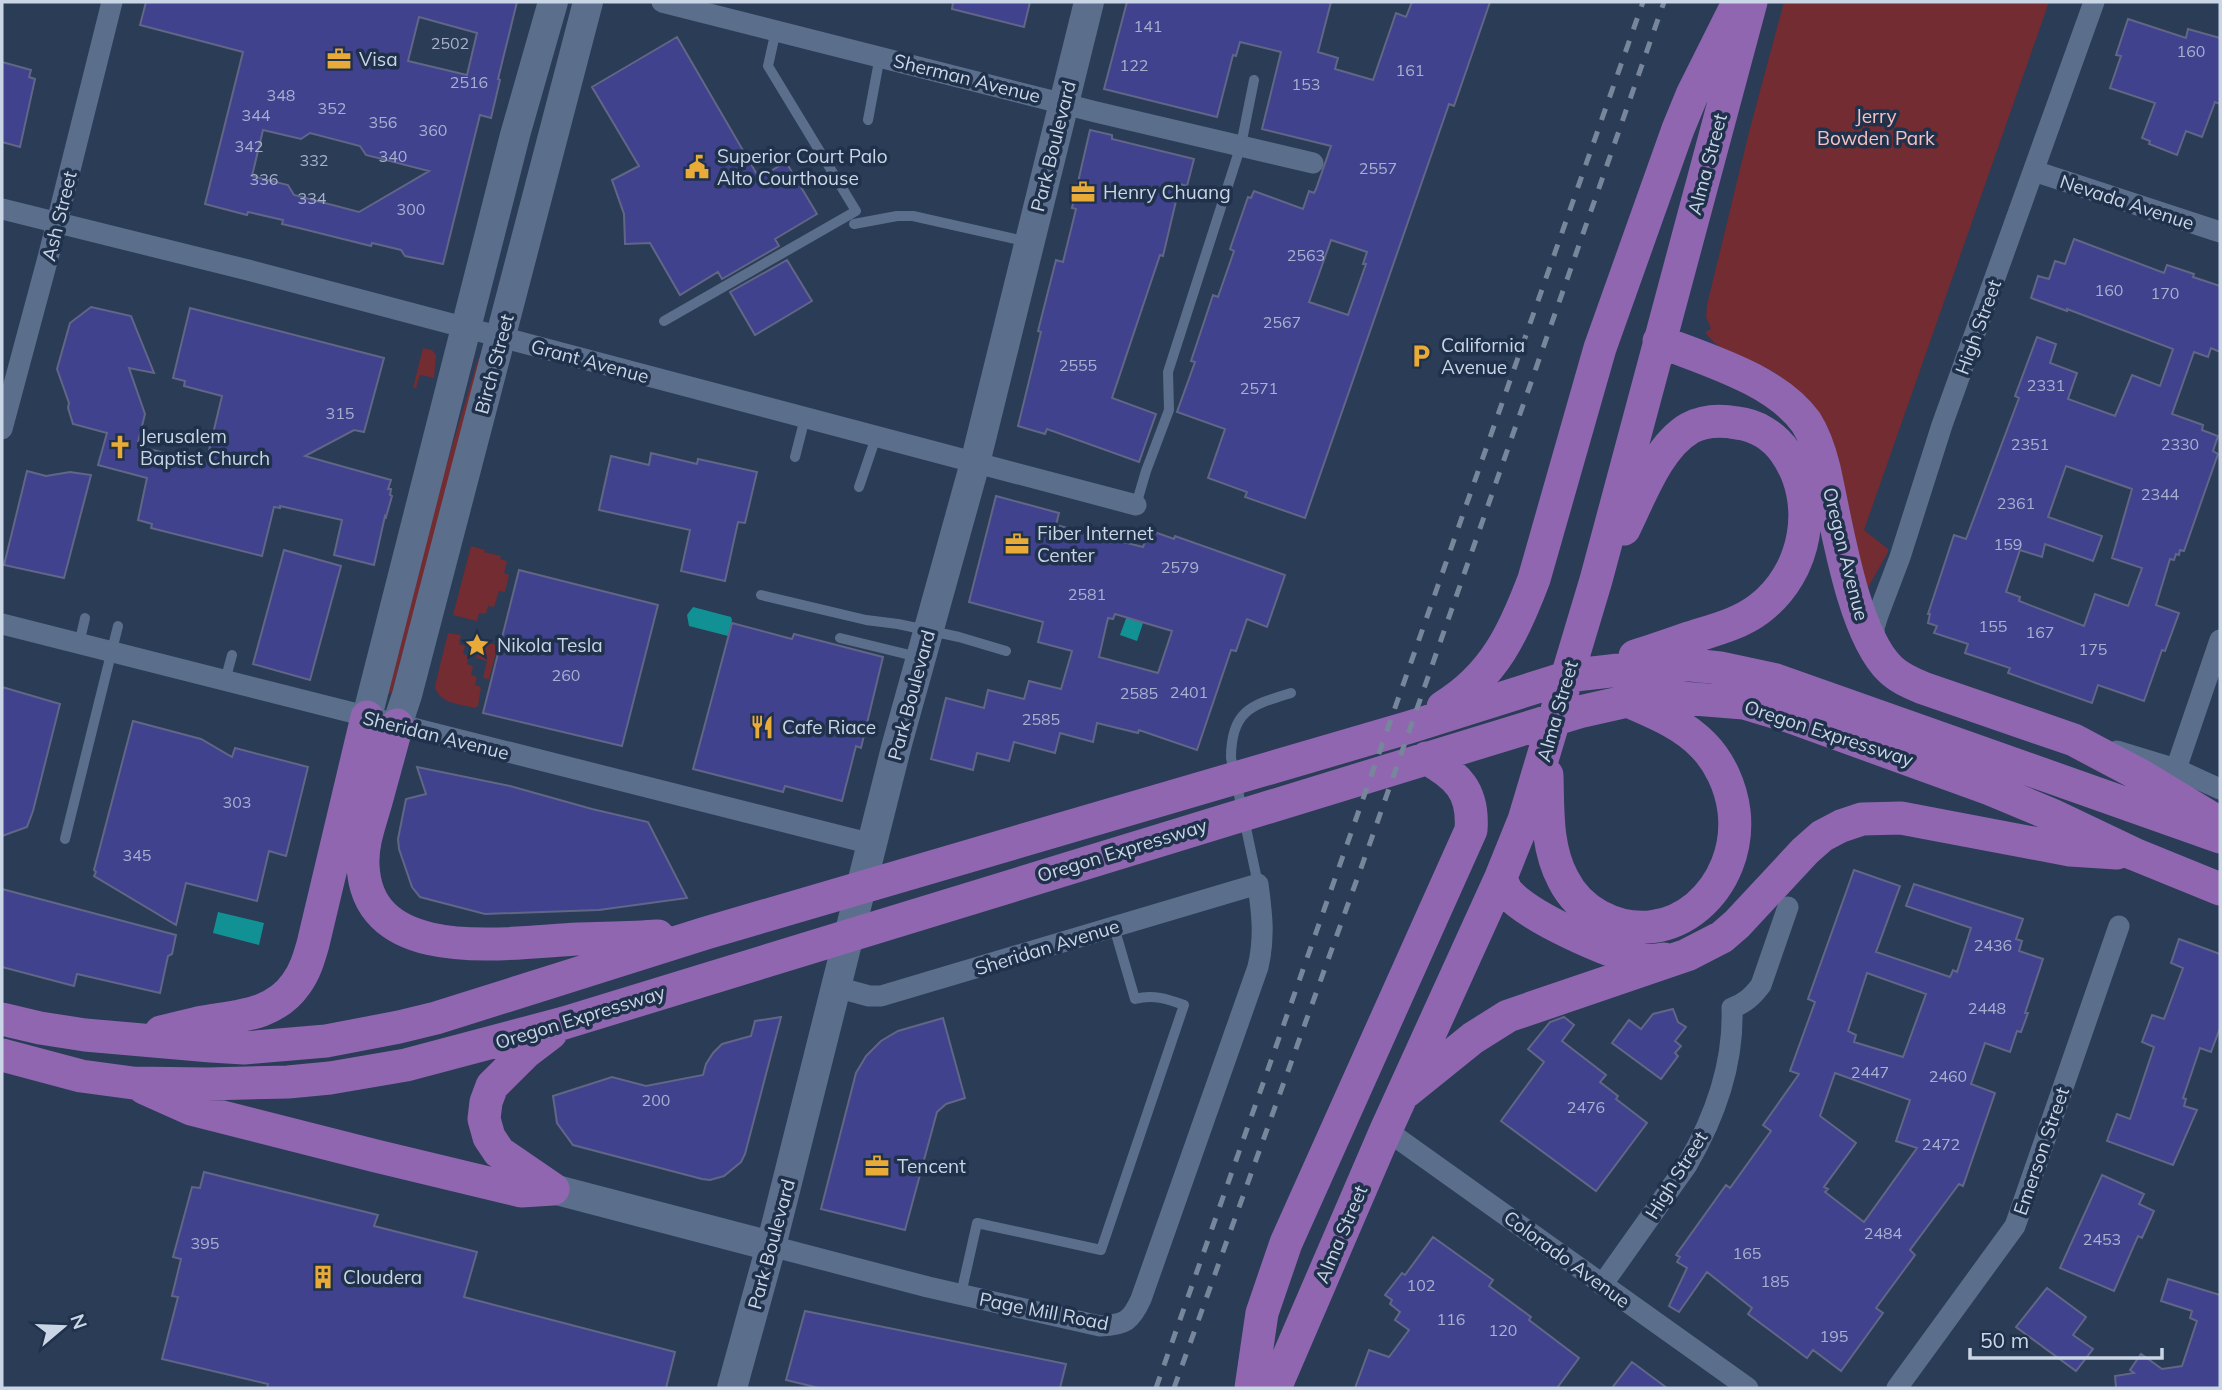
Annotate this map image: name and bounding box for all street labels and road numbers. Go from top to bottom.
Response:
street label: Sherman Avenue [891,48,1043,108]
street label: Park Boulevard [1025,78,1081,214]
street label: Alma Street [1682,110,1732,217]
street label: Ash Street [36,168,82,263]
street label: Nevada Avenue [2057,169,2197,235]
street label: High Street [1950,276,2006,378]
street label: Birch Street [469,311,519,416]
street label: Grant Avenue [528,334,652,388]
street label: Oregon Avenue [1818,485,1874,623]
street label: Park Boulevard [882,627,940,763]
street label: Alma Street [1531,657,1583,764]
street label: Oregon Expressway [1741,694,1917,772]
street label: Sheridan Avenue [360,705,512,765]
street label: Oregon Expressway [1034,813,1210,887]
street label: Sheridan Avenue [972,914,1122,980]
street label: Oregon Expressway [492,980,668,1054]
street label: Emerson Street [2008,1083,2074,1218]
street label: High Street [1640,1126,1713,1223]
street label: Park Boulevard [742,1176,800,1312]
street label: Alma Street [1310,1181,1373,1287]
street label: Colorado Avenue [1499,1205,1635,1313]
street label: Page Mill Road [977,1287,1111,1335]

